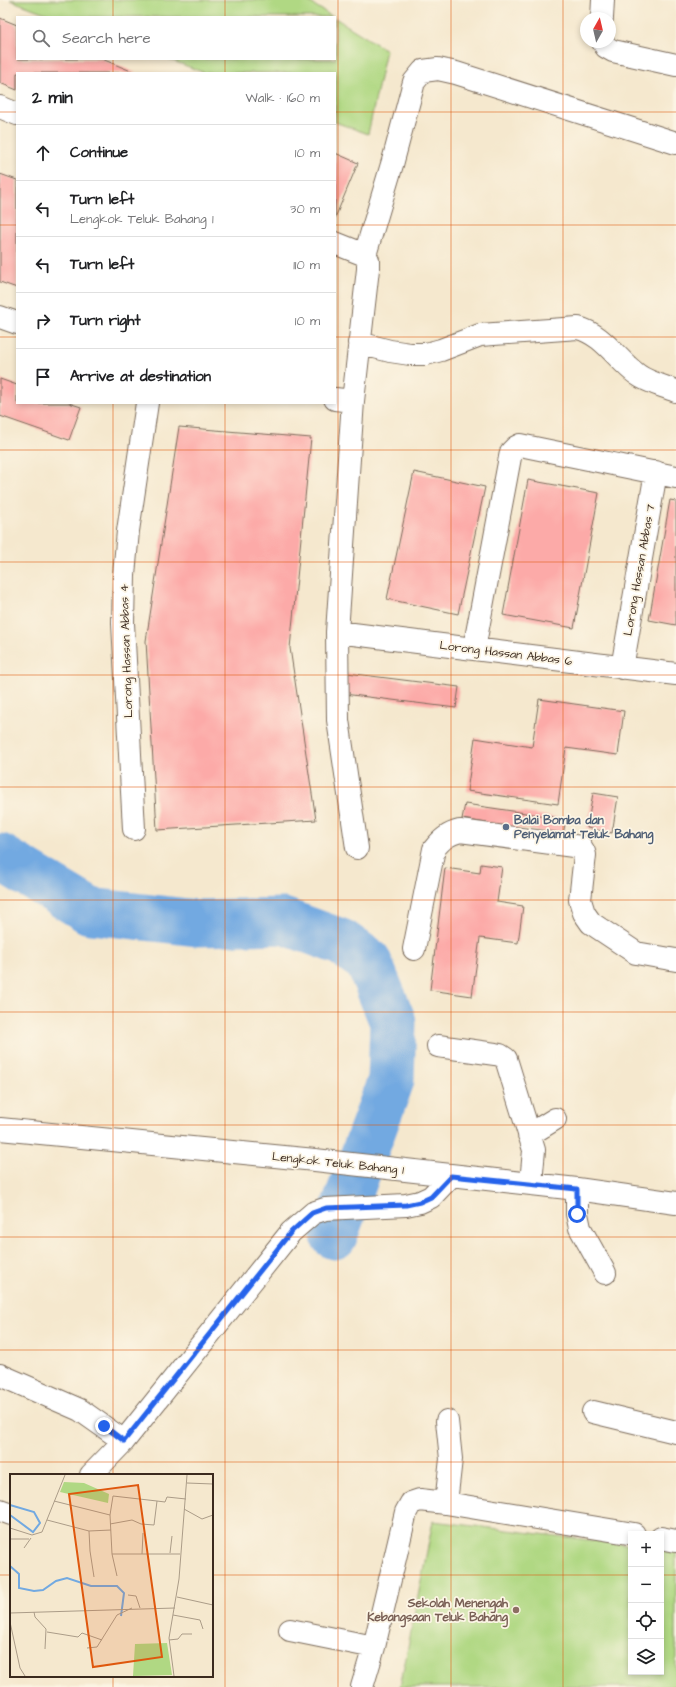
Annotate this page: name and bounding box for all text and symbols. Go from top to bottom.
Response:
north arrow [580,12,616,48]
search box [16,16,336,60]
icon: search [30,27,52,49]
text: Search here [62,28,151,49]
text: 2 min [32,86,73,110]
text: Walk · 160 m [246,89,320,107]
icon: ahead [32,142,54,164]
text: Continue [70,142,128,163]
text: 10 m [295,144,320,162]
text: Turn left [70,189,134,210]
icon: left [32,198,54,220]
text: 30 m [290,200,320,218]
text: Lengkok Teluk Bahang 1 [70,210,214,228]
icon: left [32,254,54,276]
text: Turn left [70,254,134,275]
text: 110 m [293,256,320,274]
icon: right [32,310,54,332]
text: Turn right [70,310,141,331]
text: 10 m [295,312,320,330]
icon: arrive [32,366,54,388]
text: Arrive at destination [70,366,211,387]
street label: Lorong Hassan Abbas 7 [620,502,661,637]
street label: Lorong Hassan Abbas 4 [116,584,138,718]
street label: Lorong Hassan Abbas 6 [439,637,574,671]
place label: Balai Bomba dan Penyelamat Teluk Bahang [514,812,654,845]
marker: Balai Bomba dan Penyelamat Teluk Bahang [501,822,511,832]
street label: Lengkok Teluk Bahang 1 [271,1148,405,1180]
route start [568,1205,586,1223]
route end [95,1417,113,1435]
inset map [10,1474,213,1677]
map controls [628,1531,664,1675]
button: + [628,1531,664,1567]
button: − [628,1567,664,1603]
place label: Sekolah Menengah Kebangsaan Teluk Bahang [367,1595,509,1628]
button: locate [628,1603,664,1639]
marker: Sekolah Menengah Kebangsaan Teluk Bahang [511,1605,521,1615]
button: layers [628,1639,664,1675]

